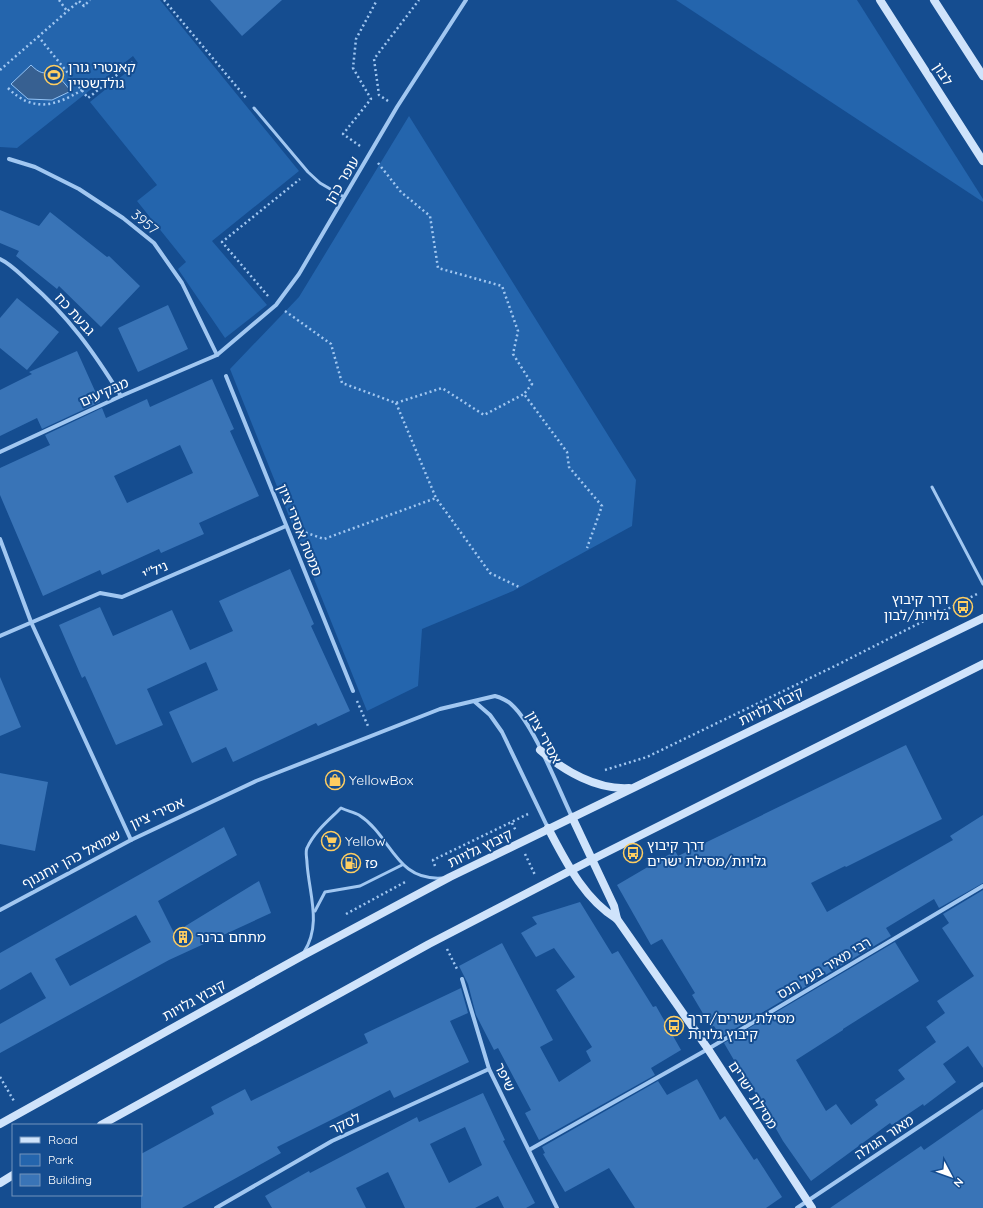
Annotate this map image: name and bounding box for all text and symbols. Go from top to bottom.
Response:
place label: קאנטרי גורן גולדשטיין [68,58,136,92]
street label: לבון [929,59,957,89]
sports icon: קאנטרי גורן גולדשטיין [43,64,65,86]
street label: עופר כהן [321,153,363,207]
street label: 3957 [128,205,162,239]
street label: גבעת כח [51,289,99,339]
street label: מבקיעים [77,373,131,411]
street label: סמטת אסירי ציון [273,481,327,579]
street label: ניל"י [139,557,171,583]
place label: דרך קיבוץ גלויות/לבון [884,590,949,624]
bus stop icon: דרך קיבוץ גלויות/לבון [952,596,974,618]
street label: קיבוץ גלויות [736,682,807,729]
street label: אסירי ציון [522,708,566,767]
shop icon: YellowBox [324,769,346,791]
place label: YellowBox [349,771,414,789]
street label: אסירי ציון [127,793,187,833]
street label: קיבוץ גלויות [445,824,516,871]
street label: שמואל כהן יוחננוף [19,825,123,893]
supermarket icon: Yellow [320,830,342,852]
place label: Yellow [345,832,386,850]
place label: דרך קיבוץ גלויות/מסילת ישרים [647,836,766,870]
bus stop icon: דרך קיבוץ גלויות/מסילת ישרים [622,842,644,864]
fuel station icon: פז [340,852,362,874]
place label: פז [365,854,378,872]
building icon: מתחם ברנר [172,926,194,948]
place label: מתחם ברנר [197,928,266,946]
street label: רבי מאיר בעל הנס [774,933,874,1003]
street label: קיבוץ גלויות [159,975,229,1025]
place label: מסילת ישרים/דרך קיבוץ גלויות [688,1009,795,1043]
bus stop icon: מסילת ישרים/דרך קיבוץ גלויות [663,1015,685,1037]
street label: מסילת ישרים [724,1058,782,1132]
street label: שיפר [491,1060,519,1094]
street label: לסקר [327,1108,363,1138]
street label: מאור הגולה [851,1111,917,1163]
legend [12,1124,142,1196]
text: Road [48,1132,78,1147]
text: Park [48,1152,73,1167]
north arrow [931,1156,971,1196]
text: Building [48,1172,92,1187]
text: N [951,1175,966,1190]

